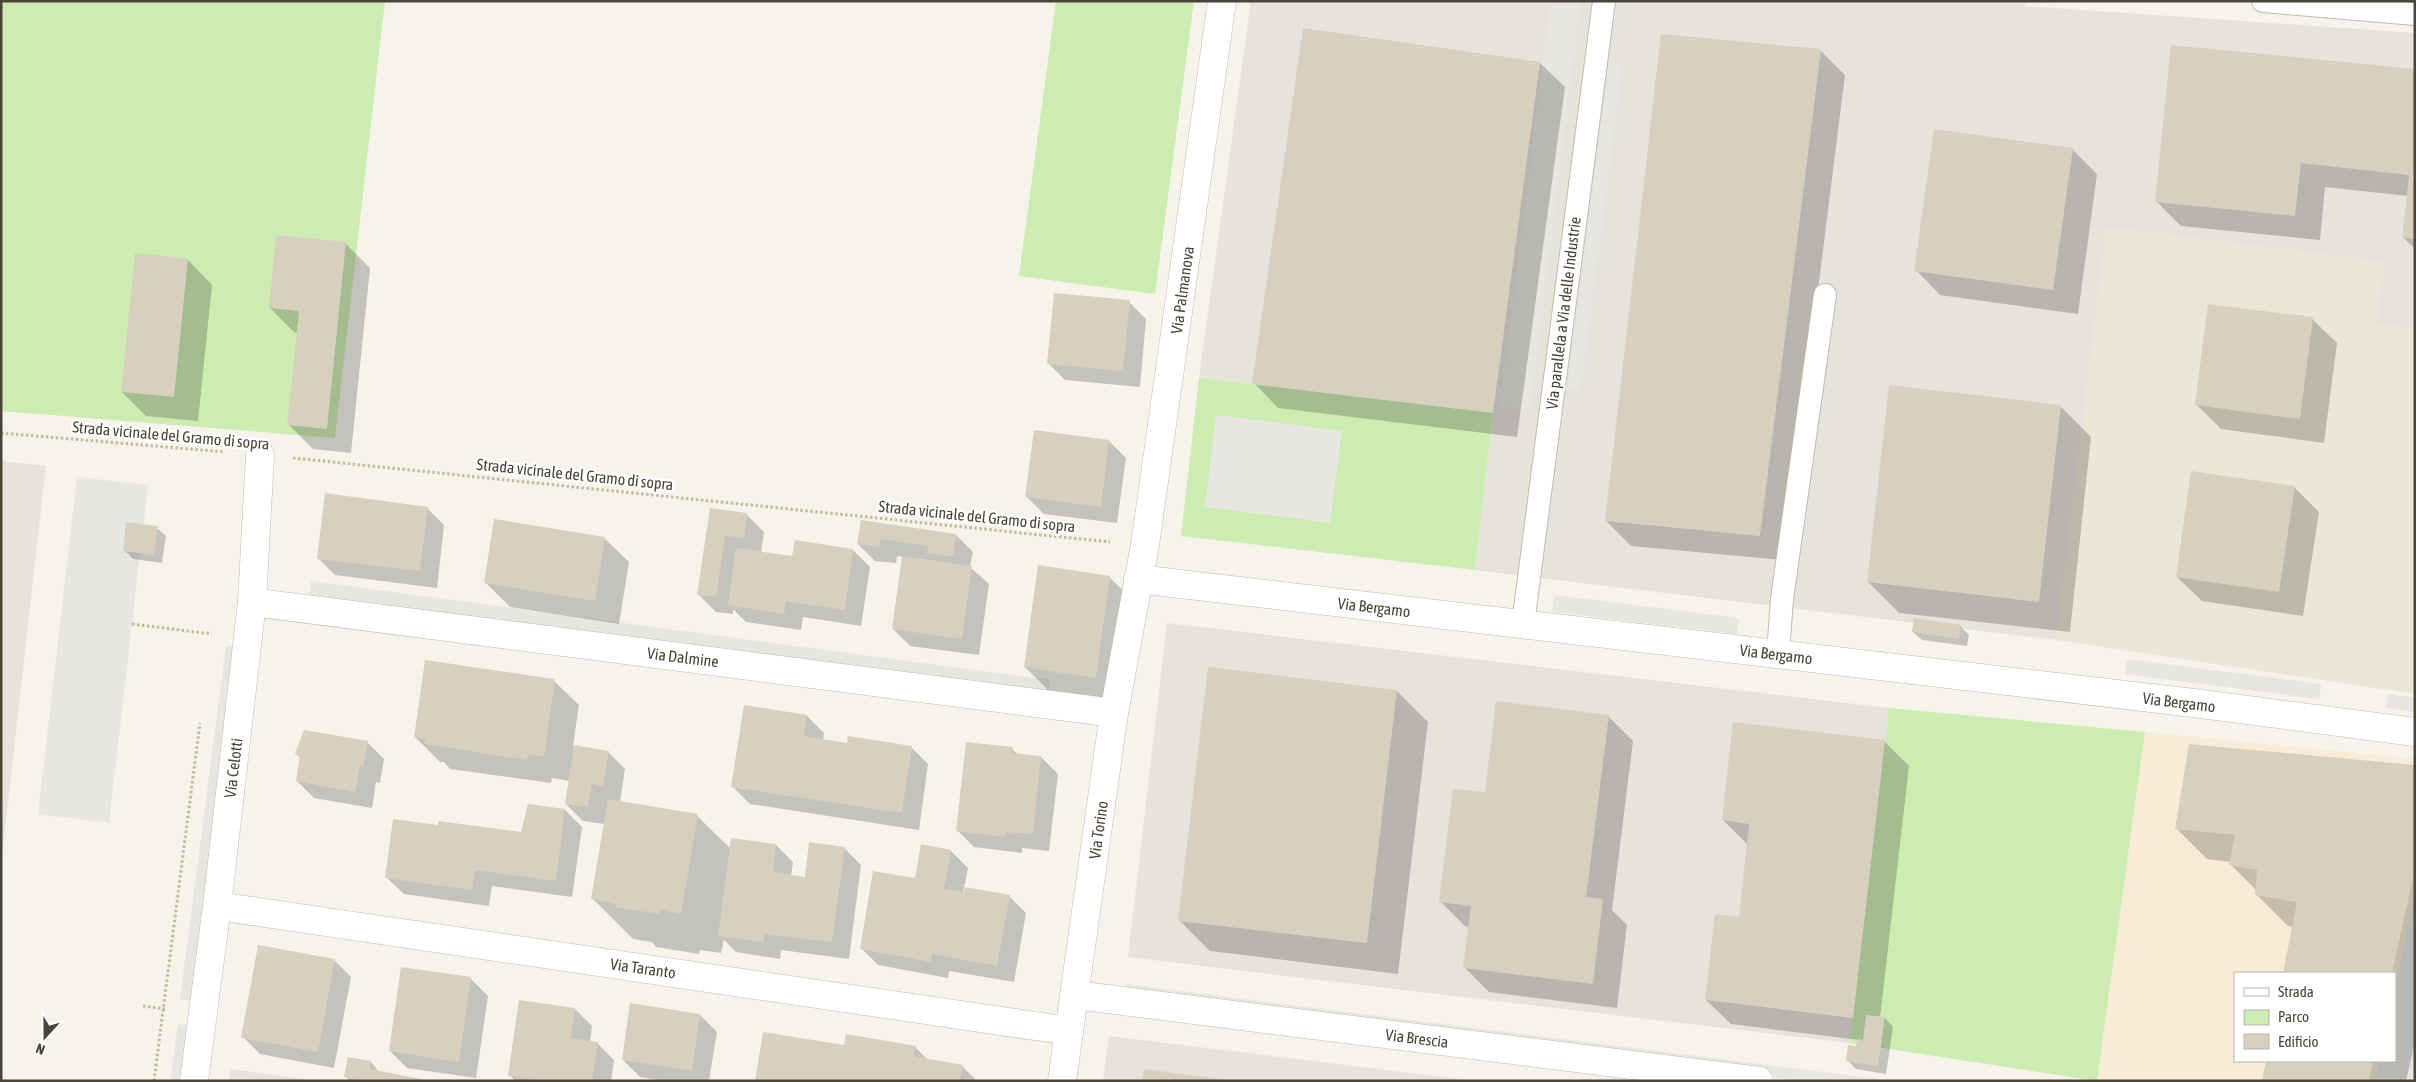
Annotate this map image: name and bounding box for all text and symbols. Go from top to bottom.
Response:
street label: Via parallela a Via delle Industrie [1542,216,1585,410]
street label: Via Palmanova [1167,245,1197,335]
street label: Strada vicinale del Gramo di sopra [72,417,270,454]
street label: Strada vicinale del Gramo di sopra [476,455,674,494]
street label: Strada vicinale del Gramo di sopra [878,497,1076,536]
street label: Via Bergamo [1336,594,1411,621]
street label: Via Bergamo [1738,641,1813,668]
street label: Via Dalmine [646,644,720,670]
street label: Via Bergamo [2141,689,2216,716]
street label: Via Celotti [220,737,246,799]
street label: Via Torino [1085,800,1111,860]
street label: Via Taranto [609,954,677,982]
legend [2234,972,2396,1062]
text: Strada [2278,983,2314,1000]
text: Parco [2278,1008,2309,1025]
north arrow [20,1012,70,1062]
street label: Via Brescia [1384,1025,1450,1051]
text: Edificio [2278,1033,2319,1050]
text: N [34,1040,47,1058]

